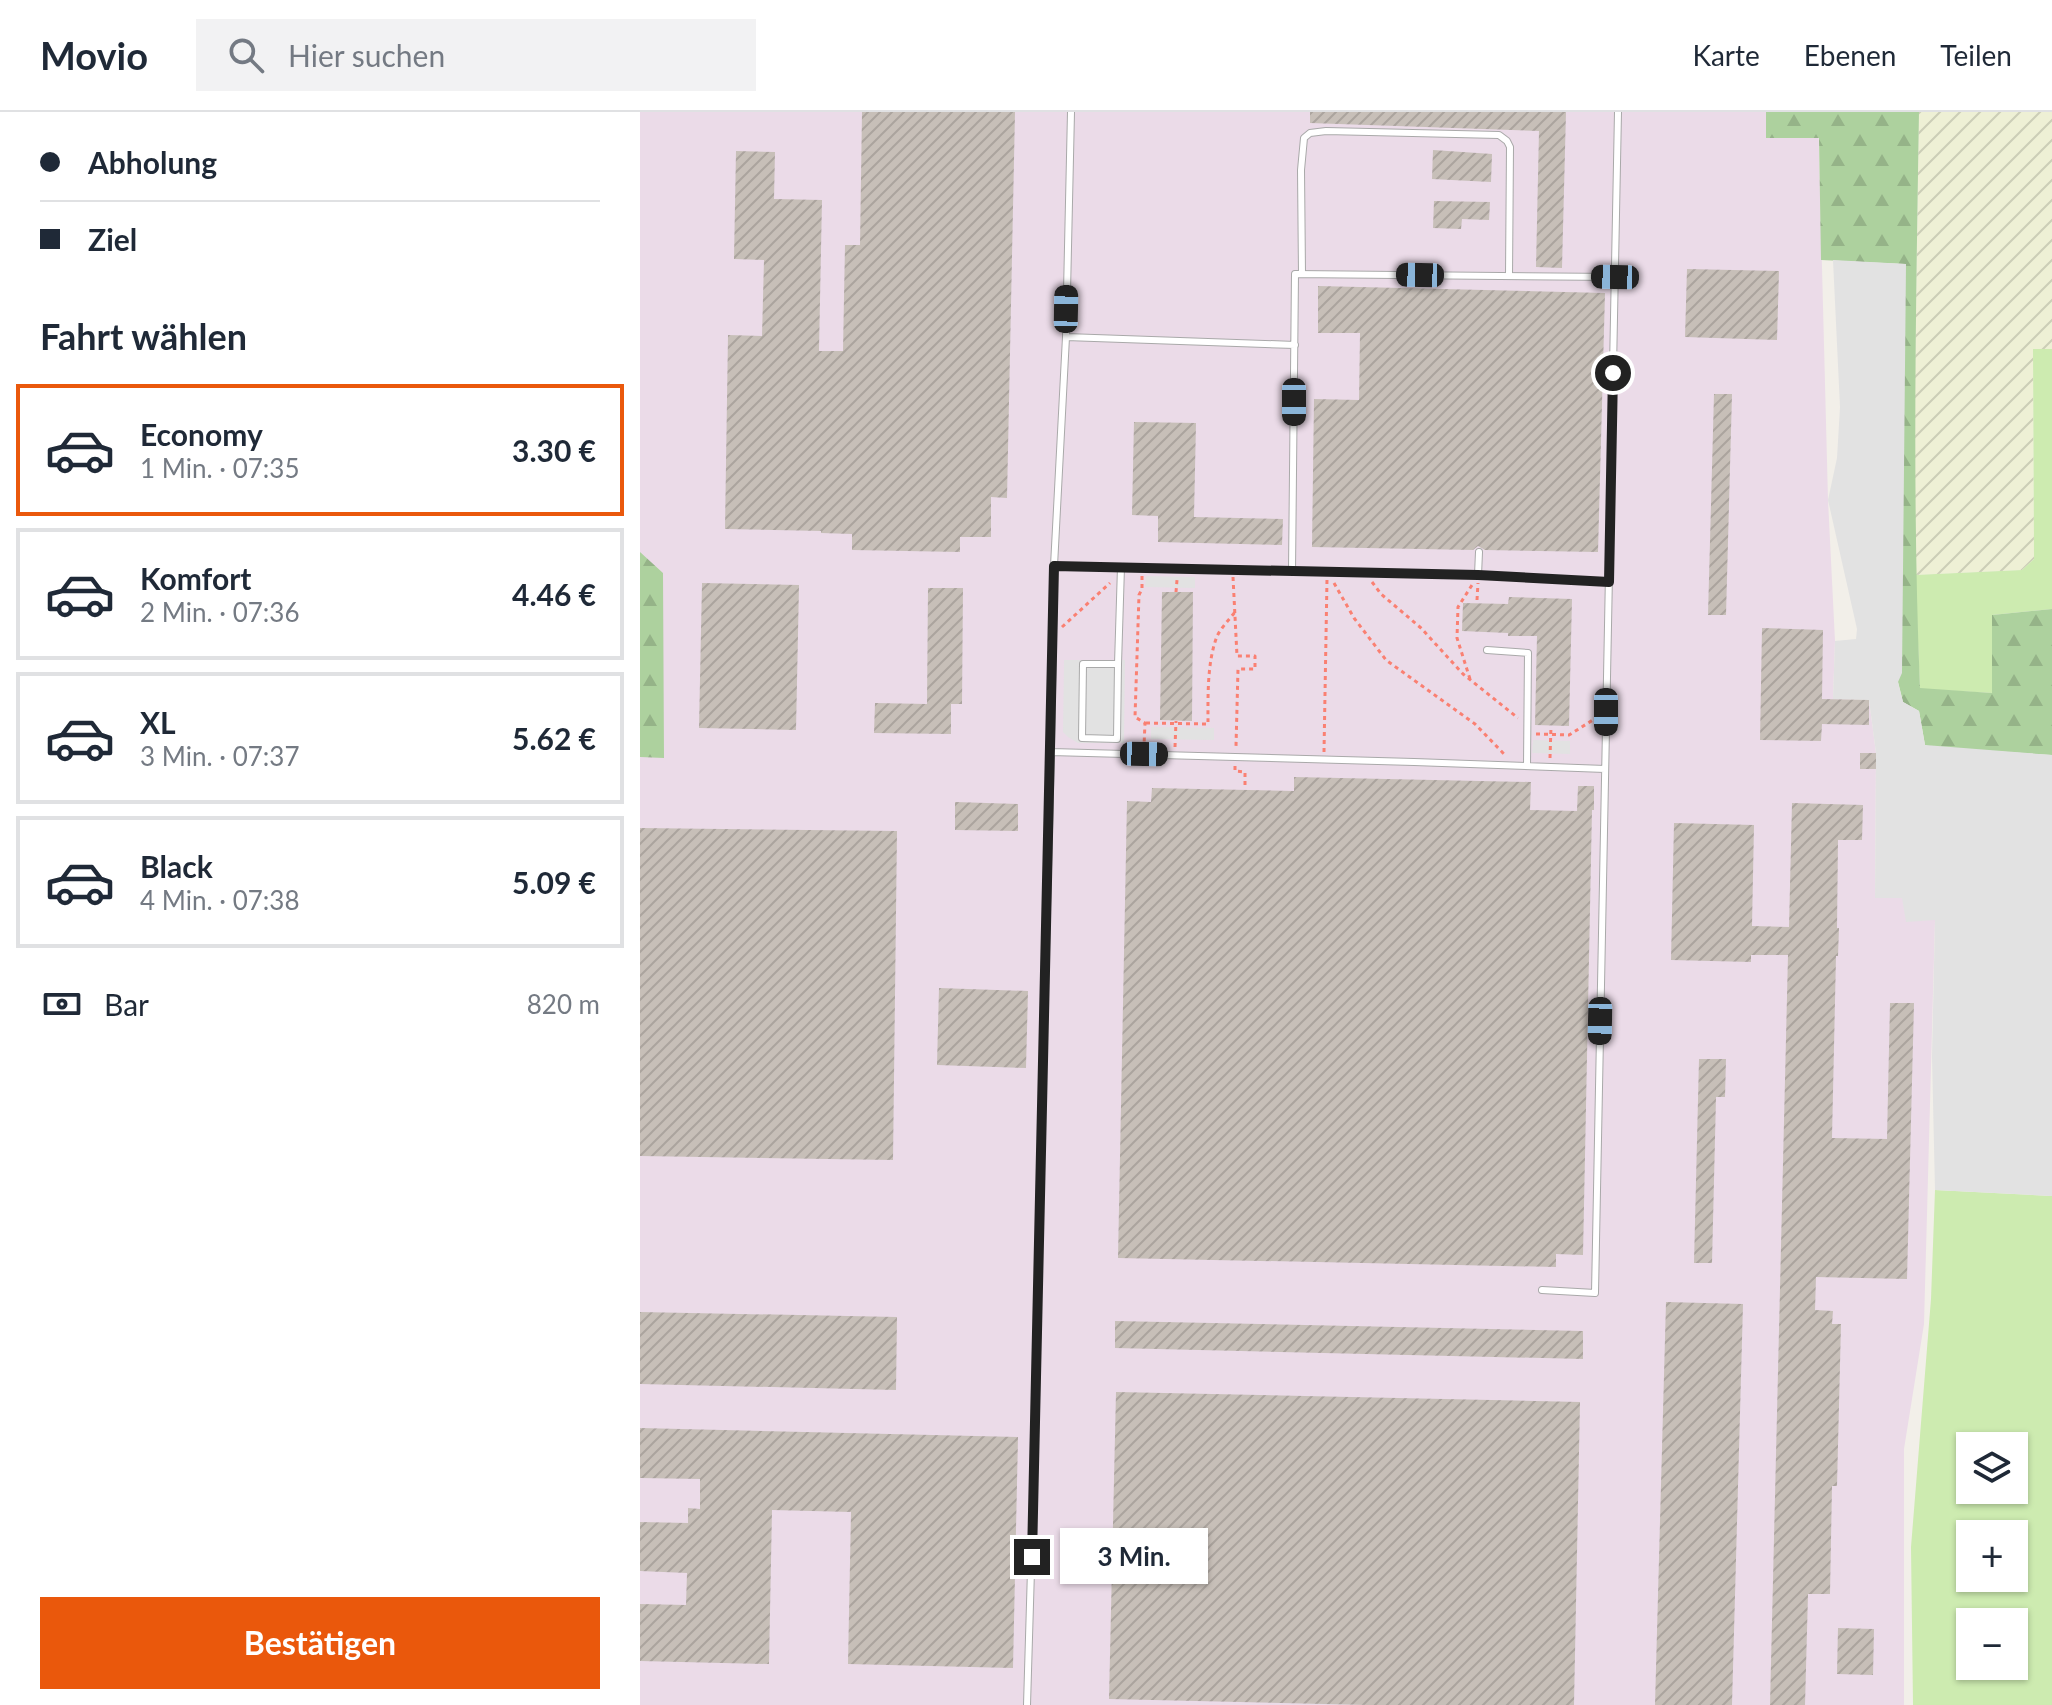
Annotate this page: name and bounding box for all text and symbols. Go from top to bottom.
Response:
search box [196,19,756,91]
text: Movio [40,32,148,78]
icon: search [224,33,268,77]
text: Hier suchen [288,37,445,73]
text: Karte [1692,38,1760,72]
text: Ebenen [1804,38,1896,72]
text: Teilen [1940,38,2012,72]
text: Abholung [88,144,217,180]
text: Ziel [88,221,137,257]
car [1396,263,1444,287]
car [1591,265,1639,289]
car [1054,285,1078,333]
text: Fahrt wählen [40,314,247,358]
route start [1595,355,1631,391]
car [1282,378,1306,426]
icon: car [44,414,116,486]
text: Economy [140,416,263,452]
text: 3.30 € [512,432,596,468]
text: 1 Min. · 07:35 [140,452,299,484]
icon: car [44,558,116,630]
text: Komfort [140,560,251,596]
text: 4.46 € [512,576,596,612]
text: 2 Min. · 07:36 [140,596,299,628]
car [1594,688,1618,736]
icon: car [44,702,116,774]
text: XL [140,704,176,740]
text: 5.62 € [512,720,596,756]
text: 3 Min. · 07:37 [140,740,299,772]
car [1120,742,1168,766]
icon: car [44,846,116,918]
text: Black [140,848,213,884]
text: 5.09 € [512,864,596,900]
text: 4 Min. · 07:38 [140,884,299,916]
icon: cash [40,982,84,1026]
text: Bar [104,986,149,1022]
text: 820 m [527,988,600,1020]
car [1588,997,1612,1045]
map controls [1956,1432,2028,1680]
button: layers [1956,1432,2028,1504]
button: + [1956,1520,2028,1592]
callout: 3 Min. [1060,1529,1208,1585]
route end [1014,1539,1050,1575]
text: 3 Min. [1097,1540,1171,1572]
button: Bestätigen [40,1597,600,1689]
button: − [1956,1608,2028,1680]

